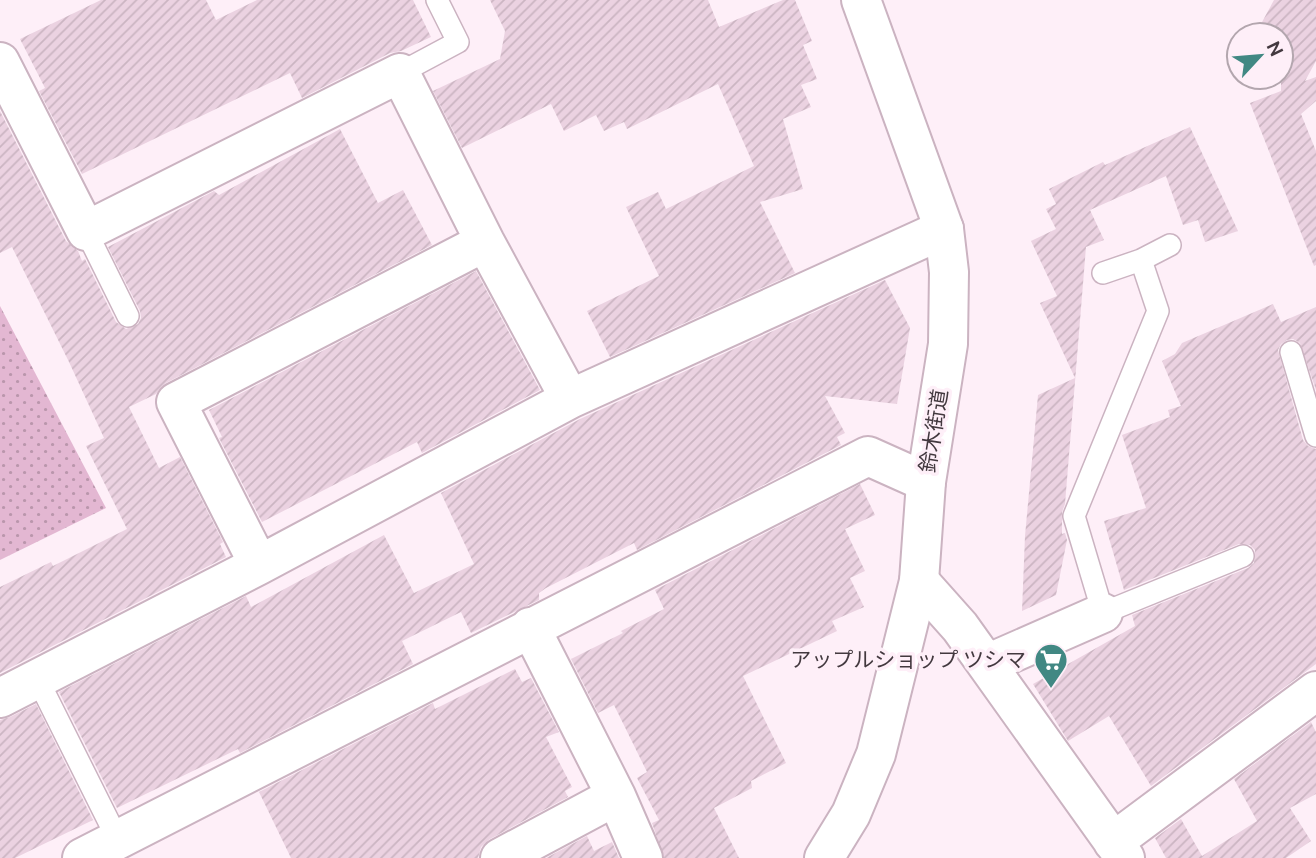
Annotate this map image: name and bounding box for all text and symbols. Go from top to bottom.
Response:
north arrow [1225,21,1295,91]
text: N [1262,37,1288,60]
street label: 鈴木街道 [915,387,951,474]
supermarket icon: アップルショップ ツシマ [1032,641,1070,690]
place label: アップルショップ ツシマ [790,647,1026,671]

